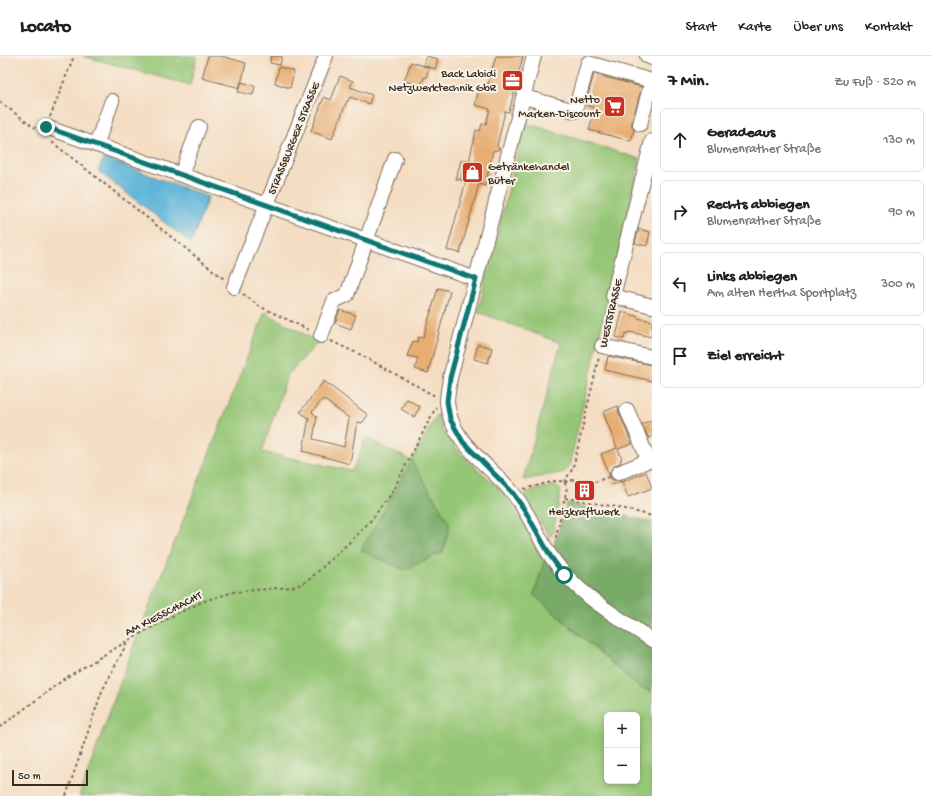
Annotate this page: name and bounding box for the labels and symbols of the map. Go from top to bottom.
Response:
office icon: Back Labidi Netzwerktechnik GbR [499,67,525,93]
place label: Back Labidi Netzwerktechnik GbR [388,68,497,96]
street label: STRASSBURGER STRASSE [266,80,324,197]
supermarket icon: Netto Marken-Discount [602,93,628,119]
place label: Netto Marken-Discount [518,94,601,122]
route end [37,118,55,136]
shop icon: Getränkehandel Büter [460,160,486,186]
place label: Getränkehandel Büter [487,161,570,189]
street label: WESTSTRASSE [597,277,627,349]
building icon: Heizkraftwerk [571,477,597,503]
place label: Heizkraftwerk [549,506,621,520]
route start [555,566,573,584]
street label: AM KIESSCHACHT [123,589,206,640]
scale bar [12,768,88,787]

